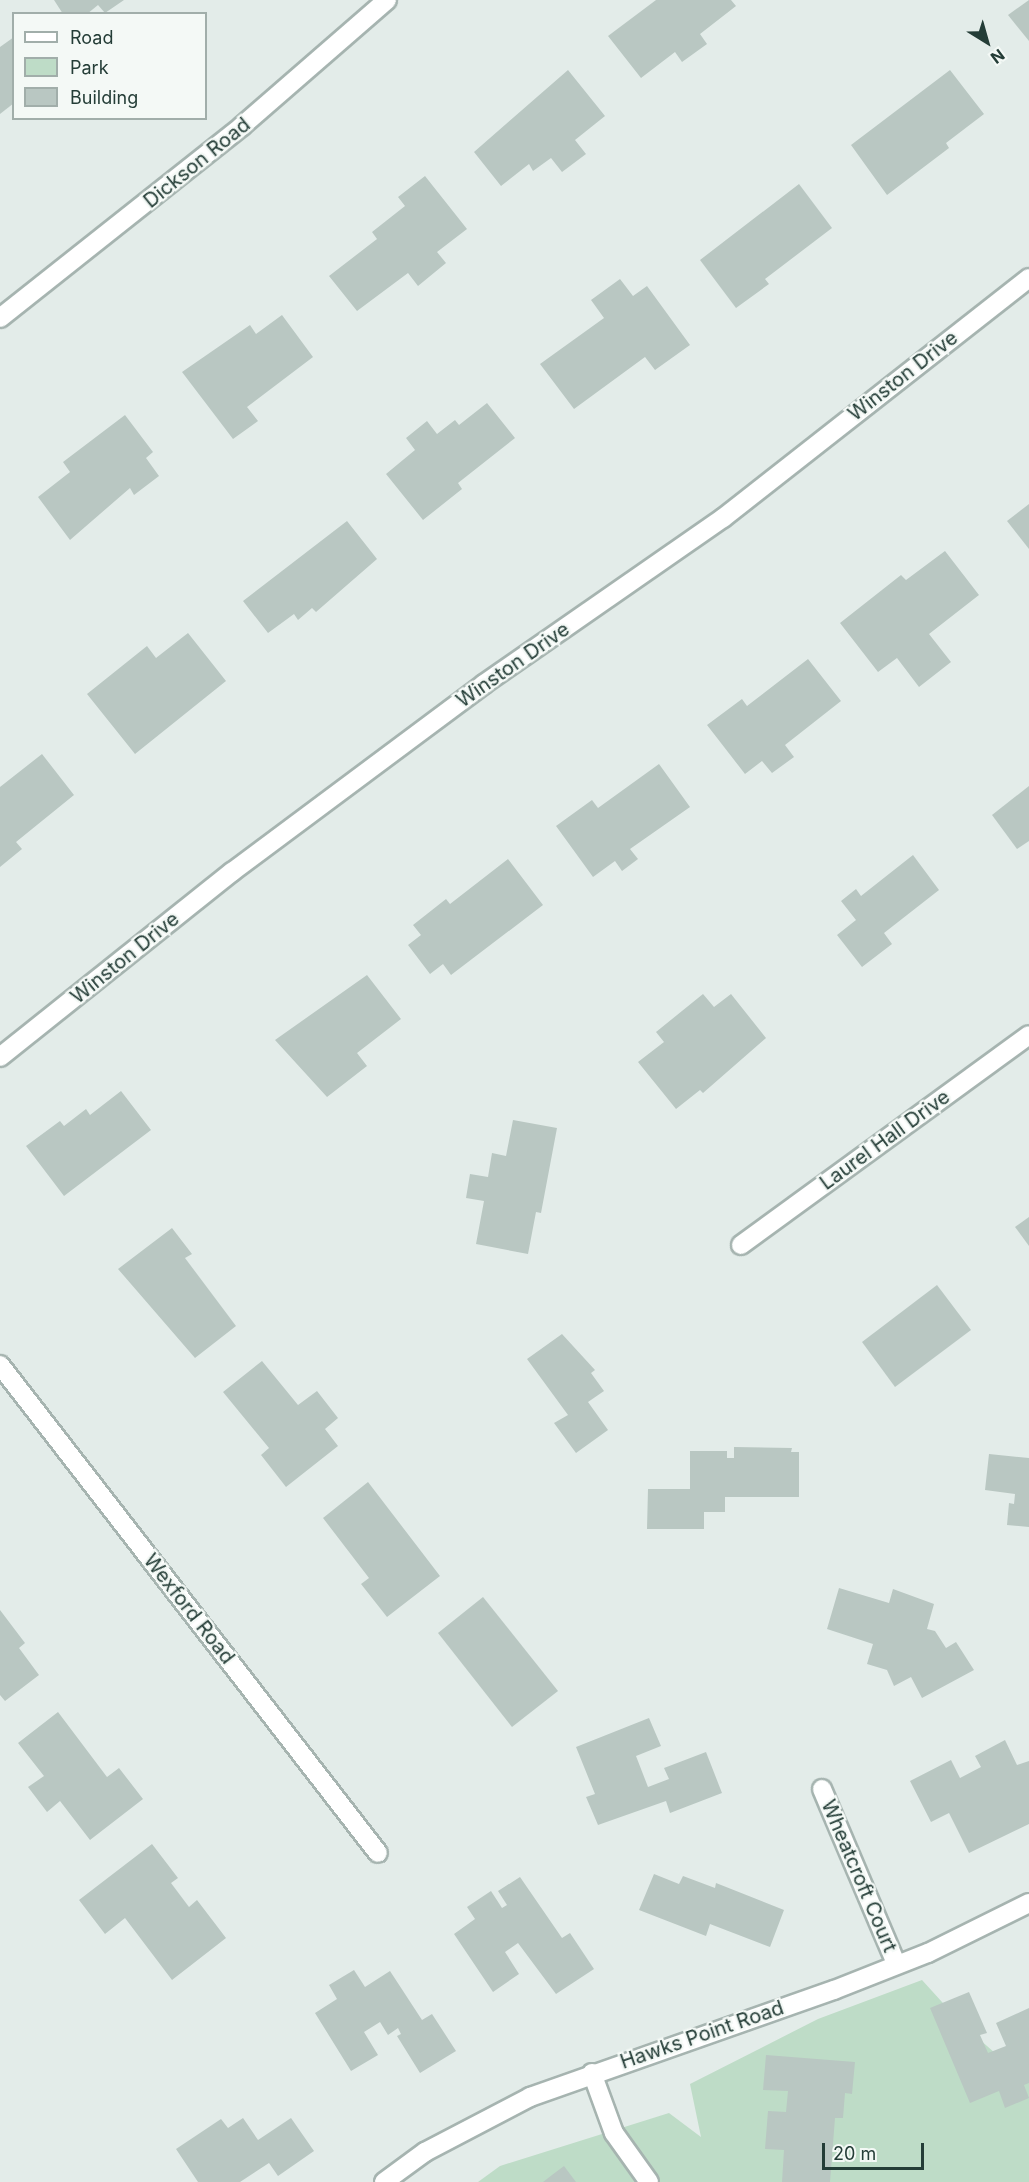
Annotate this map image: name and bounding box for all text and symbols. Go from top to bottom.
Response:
legend [12,12,207,120]
north arrow [957,12,1017,72]
text: Road [70,27,113,48]
text: N [987,45,1009,68]
text: Park [70,57,109,78]
text: Building [70,87,138,108]
street label: Dickson Road [139,113,255,213]
street label: Winston Drive [843,326,963,426]
street label: Winston Drive [452,617,574,713]
street label: Winston Drive [66,907,184,1009]
street label: Laurel Hall Drive [815,1085,955,1195]
street label: Wexford Road [139,1549,239,1669]
street label: Wheatcroft Court [816,1796,902,1956]
street label: Hawks Point Road [617,1996,787,2074]
scale bar [825,2131,927,2169]
text: 20 m [833,2143,876,2164]

